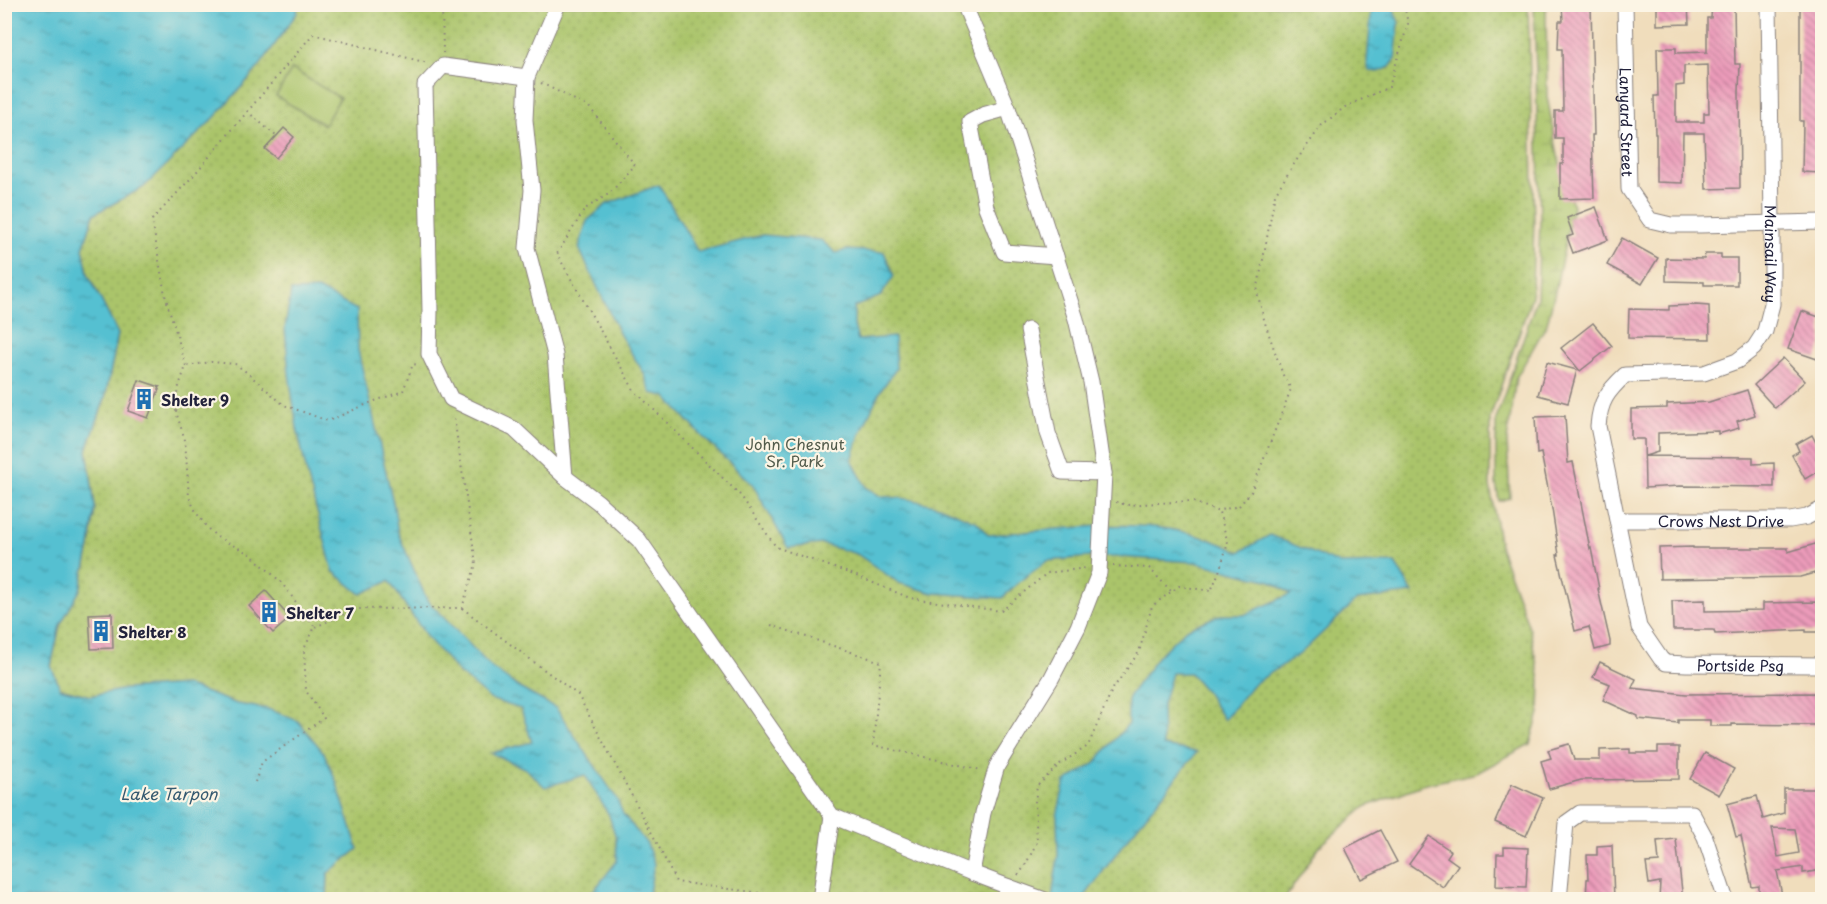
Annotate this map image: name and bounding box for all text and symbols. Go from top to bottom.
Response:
street label: Lanyard Street [1615,67,1640,177]
street label: Mainsail Way [1760,205,1784,303]
building icon: Shelter 9 [132,387,156,411]
place label: Shelter 9 [161,388,229,411]
park label: John Chesnut Sr. Park [745,432,845,472]
street label: Crows Nest Drive [1658,509,1784,532]
building icon: Shelter 7 [257,600,281,624]
place label: Shelter 7 [286,601,354,624]
building icon: Shelter 8 [89,619,113,643]
place label: Shelter 8 [118,620,187,643]
street label: Portside Psg [1697,653,1784,676]
water label: Lake Tarpon [121,781,219,805]

